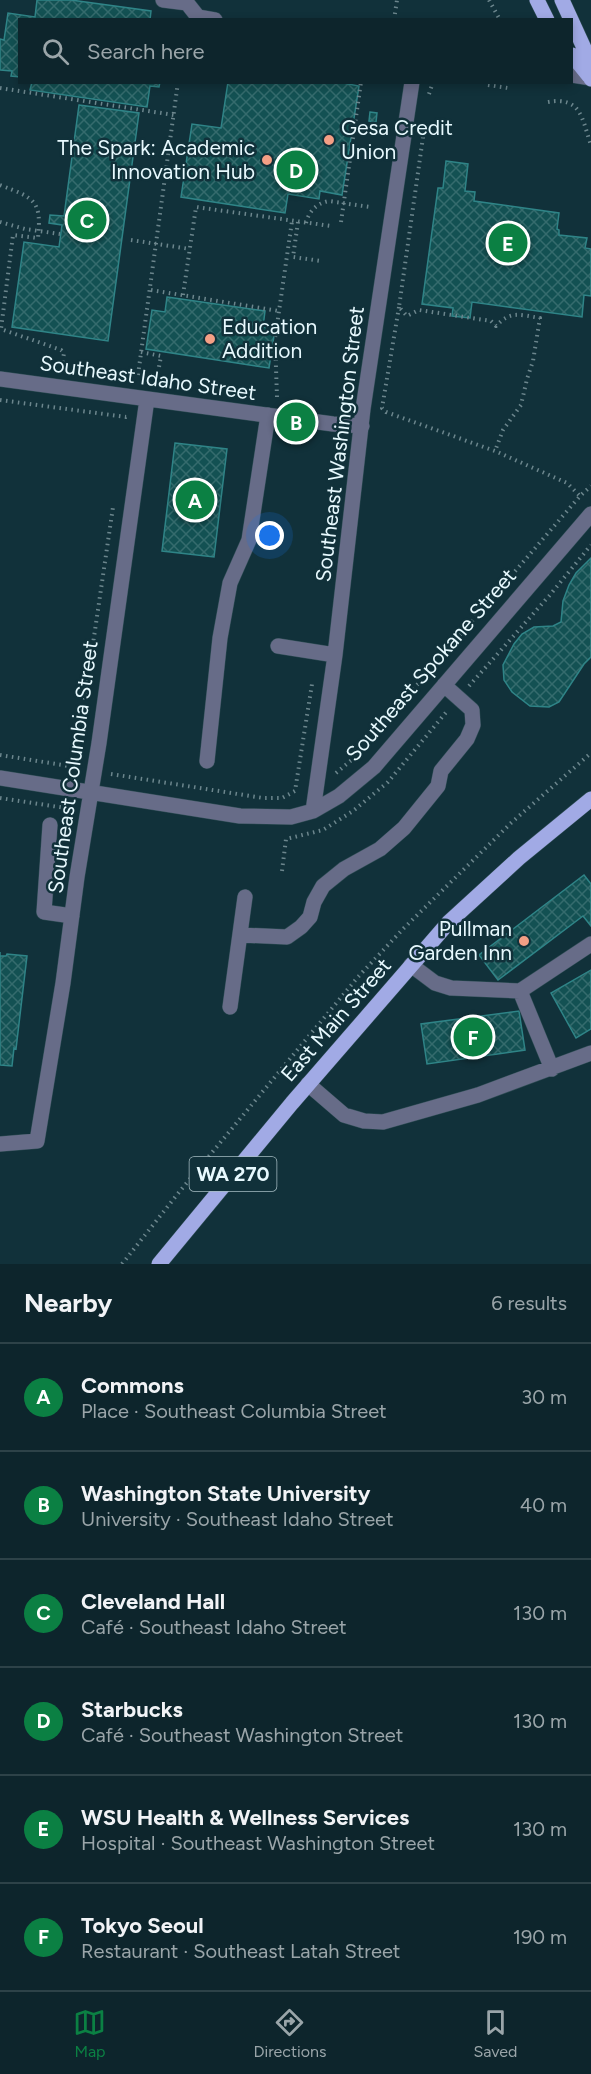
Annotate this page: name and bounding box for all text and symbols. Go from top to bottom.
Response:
search box [18,18,573,84]
icon: search [39,35,72,68]
text: Search here [87,38,205,65]
place label: Gesa Credit Union [341,115,453,164]
marker: Gesa Credit Union [322,133,336,147]
place label: The Spark: Academic Innovation Hub [57,135,255,184]
pin: D [276,148,316,192]
marker: The Spark: Academic Innovation Hub [260,153,274,167]
pin: C [68,198,106,242]
pin: E [488,220,528,266]
street label: Southeast Washington Street [310,305,369,583]
place label: Education Addition [222,314,317,363]
marker: Education Addition [203,332,217,346]
street label: Southeast Idaho Street [38,350,258,405]
pin: B [276,400,316,444]
pin: A [176,478,214,522]
your location [255,521,284,550]
street label: Southeast Spokane Street [340,563,521,766]
street label: Southeast Columbia Street [42,639,103,895]
place label: Pullman Garden Inn [408,916,512,965]
marker: Pullman Garden Inn [517,934,531,948]
street label: East Main Street [275,953,396,1086]
pin: F [454,1014,492,1060]
road number: WA 270 [190,1157,276,1191]
text: Nearby [24,1287,112,1319]
text: 6 results [491,1291,567,1315]
text: Commons [81,1372,184,1399]
text: A [36,1385,51,1409]
text: 30 m [521,1385,567,1409]
text: Place · Southeast Columbia Street [81,1399,387,1423]
text: Washington State University [81,1480,370,1507]
text: B [37,1493,50,1517]
text: 40 m [520,1493,567,1517]
text: University · Southeast Idaho Street [81,1507,394,1531]
text: Cleveland Hall [81,1588,225,1615]
text: C [36,1601,51,1625]
text: 130 m [513,1601,567,1625]
text: Café · Southeast Idaho Street [81,1615,347,1639]
text: Starbucks [81,1696,183,1723]
text: D [37,1709,51,1733]
text: 130 m [513,1709,567,1733]
text: Café · Southeast Washington Street [81,1723,403,1747]
text: WSU Health & Wellness Services [81,1804,409,1831]
text: E [38,1817,49,1841]
text: 130 m [513,1817,567,1841]
text: Hospital · Southeast Washington Street [81,1831,435,1855]
text: Tokyo Seoul [81,1912,204,1939]
text: F [38,1925,49,1949]
text: 190 m [513,1925,567,1949]
text: Restaurant · Southeast Latah Street [81,1939,400,1963]
tab: Map [73,2006,106,2061]
tab: Directions [253,2006,326,2061]
tab: Saved [473,2006,518,2061]

